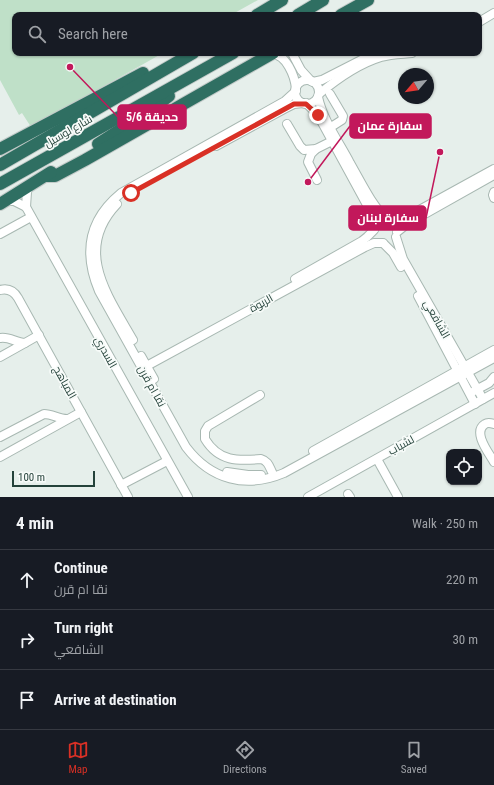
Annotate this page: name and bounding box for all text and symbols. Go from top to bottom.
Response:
search box [12,12,482,56]
icon: search [26,23,48,45]
text: Search here [58,25,128,43]
north arrow [398,68,434,104]
callout: حديقة 5/6 [118,105,186,129]
route end [309,106,327,124]
text: حديقة 5/6 [126,110,178,124]
street label: شارع لوسيل [42,112,95,151]
callout: سفارة عمان [350,114,431,138]
text: سفارة عمان [358,119,423,134]
route start [122,184,140,202]
callout: سفارة لبنان [349,206,426,230]
text: سفارة لبنان [357,211,419,226]
street label: الربوة [247,292,275,315]
street label: الشافعي [419,298,452,342]
street label: السدري [90,334,120,371]
street label: نقا ام قرن [134,363,168,410]
street label: المباهج [49,364,79,401]
street label: لشباب [386,433,416,458]
map controls [446,449,482,485]
button: locate [446,449,482,485]
scale bar [12,469,95,488]
text: 100 m [18,471,45,484]
text: 4 min [16,513,54,533]
text: Walk · 250 m [412,516,478,531]
text: Continue [54,559,108,577]
icon: ahead [16,569,38,591]
text: 220 m [446,572,478,587]
text: نقا ام قرن [54,582,108,597]
text: Turn right [54,619,113,637]
icon: right [16,629,38,651]
text: 30 m [452,632,478,647]
text: الشافعي [54,642,104,657]
icon: arrive [16,689,38,711]
text: Arrive at destination [54,691,177,709]
tab: Map [67,739,89,776]
tab: Directions [223,739,267,776]
tab: Saved [401,739,427,776]

